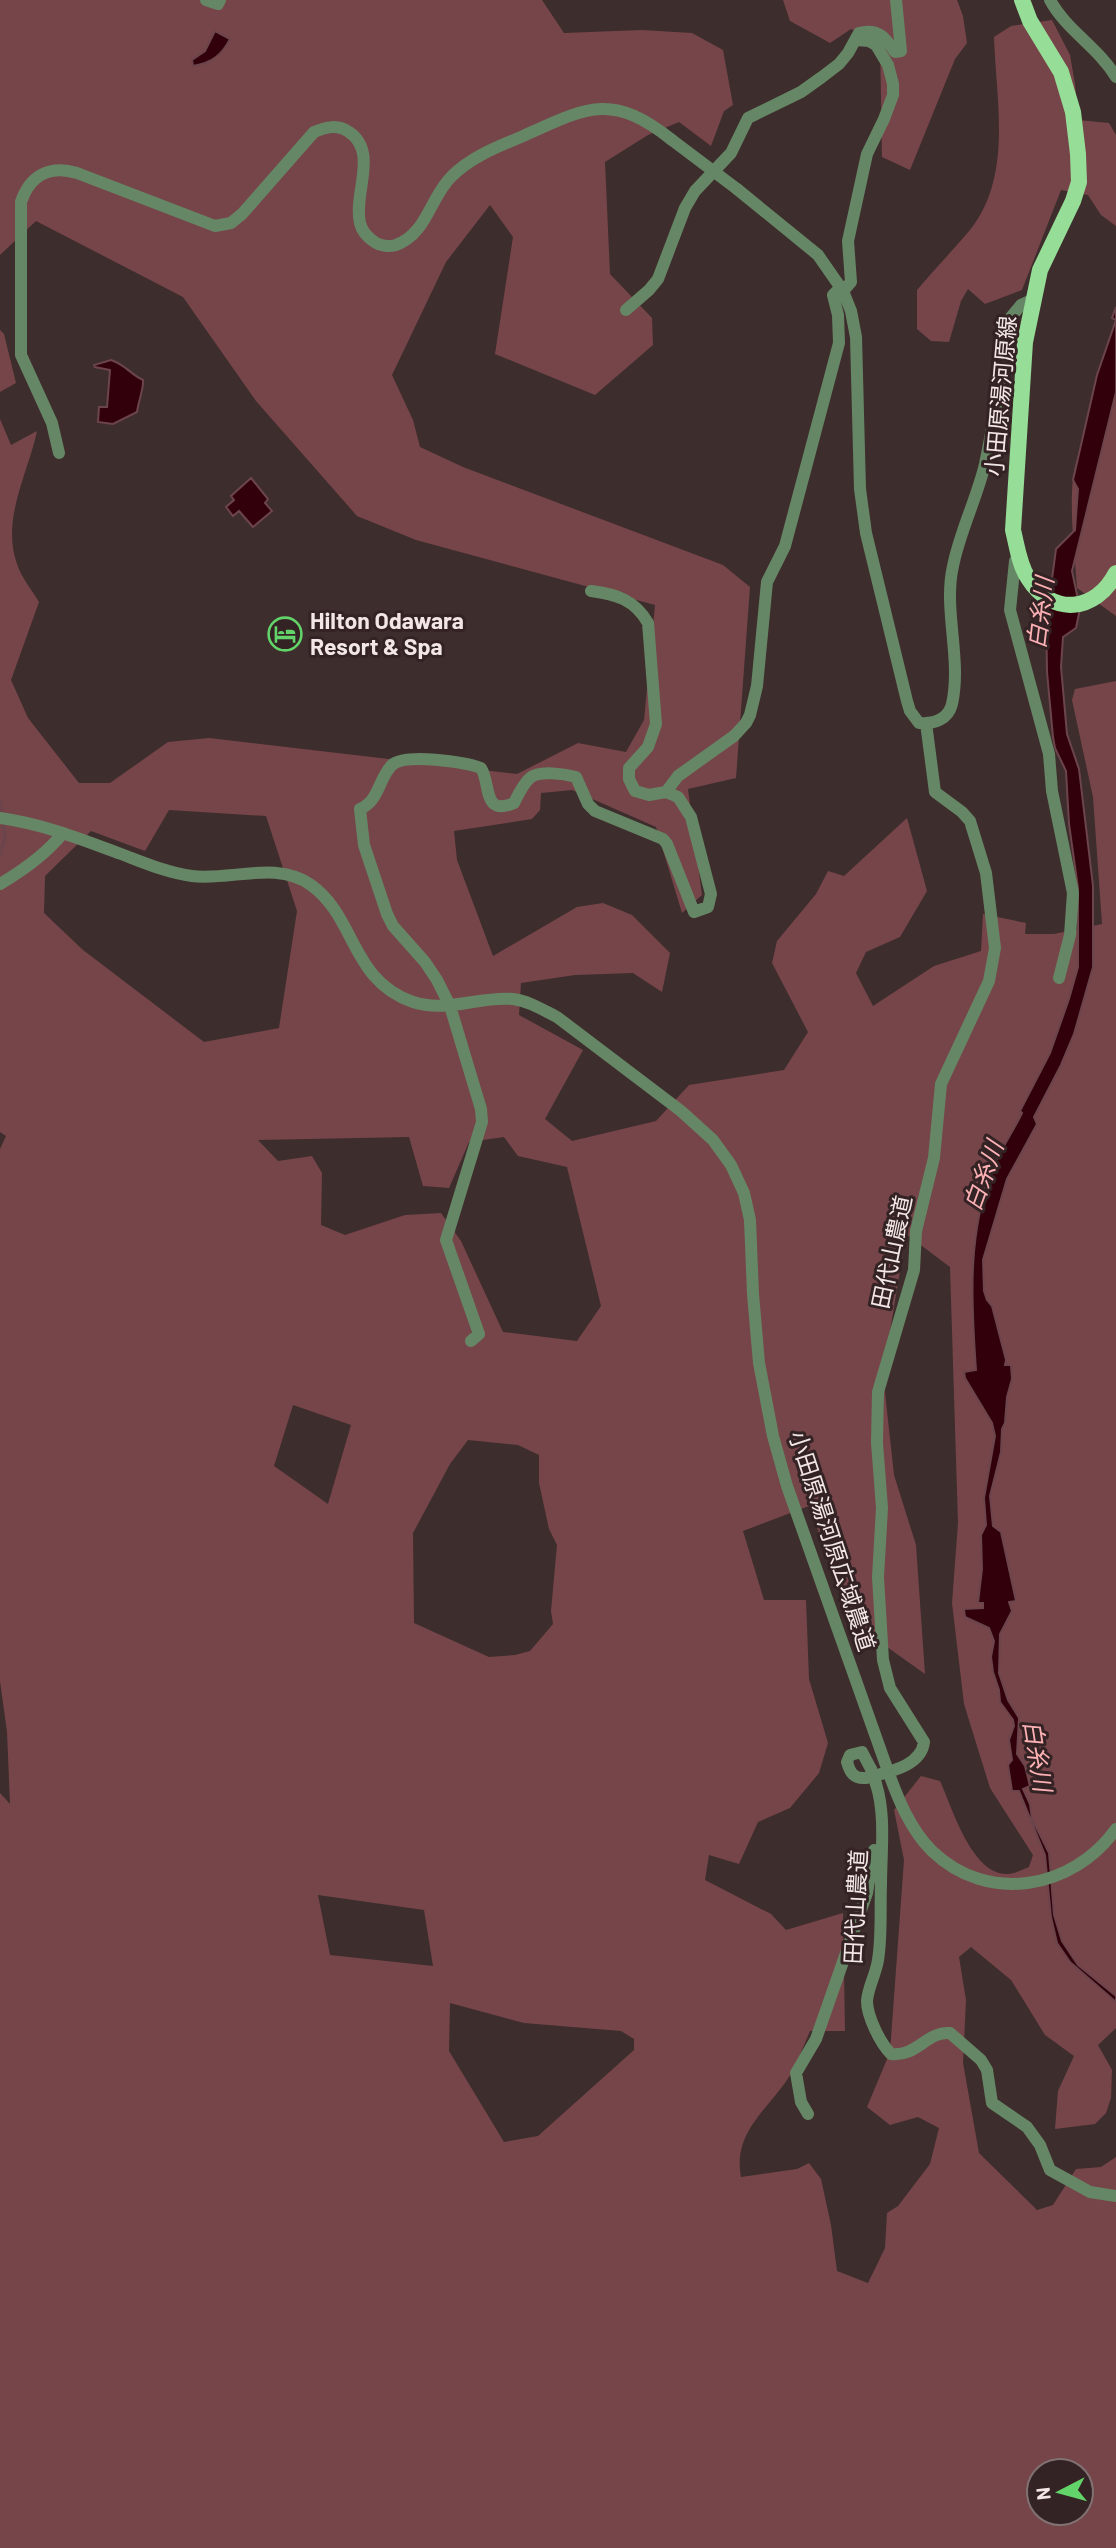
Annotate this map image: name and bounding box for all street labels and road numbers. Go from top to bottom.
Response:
street label: 小田原湯河原線 [979,314,1021,477]
street label: 田代山農道 [865,1193,917,1311]
street label: 小田原湯河原広域農道 [784,1427,882,1654]
street label: 田代山農道 [838,1849,872,1965]

